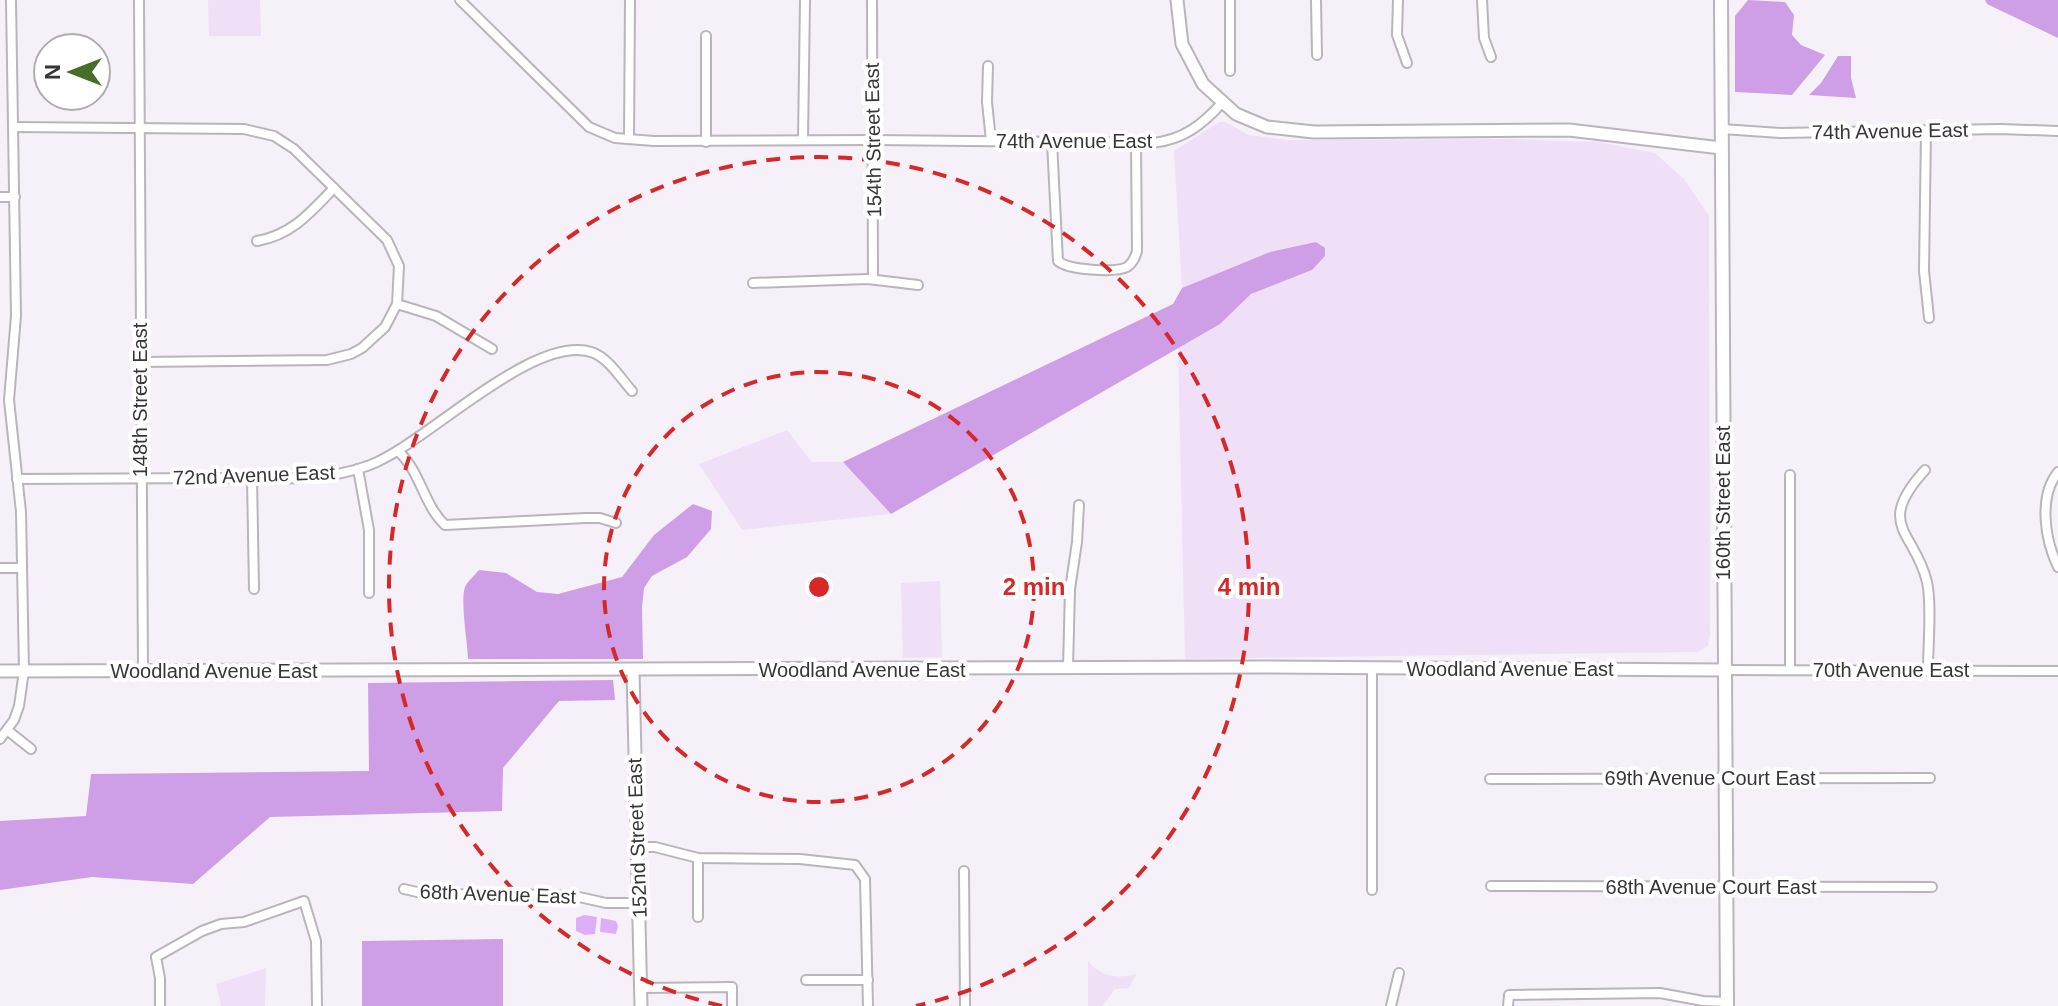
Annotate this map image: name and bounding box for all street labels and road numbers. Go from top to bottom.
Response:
street label: 154th Street East [861,62,885,217]
street label: 74th Avenue East [1812,119,1969,143]
street label: 74th Avenue East [996,130,1153,152]
street label: 148th Street East [129,322,151,477]
street label: 160th Street East [1712,425,1734,580]
street label: 72nd Avenue East [173,461,336,489]
street label: Woodland Avenue East [1406,658,1614,680]
street label: Woodland Avenue East [758,659,966,681]
street label: 70th Avenue East [1813,659,1970,681]
street label: Woodland Avenue East [110,660,318,682]
street label: 152nd Street East [623,757,651,918]
street label: 69th Avenue Court East [1605,767,1816,789]
street label: 68th Avenue Court East [1606,876,1817,898]
street label: 68th Avenue East [419,880,577,908]

